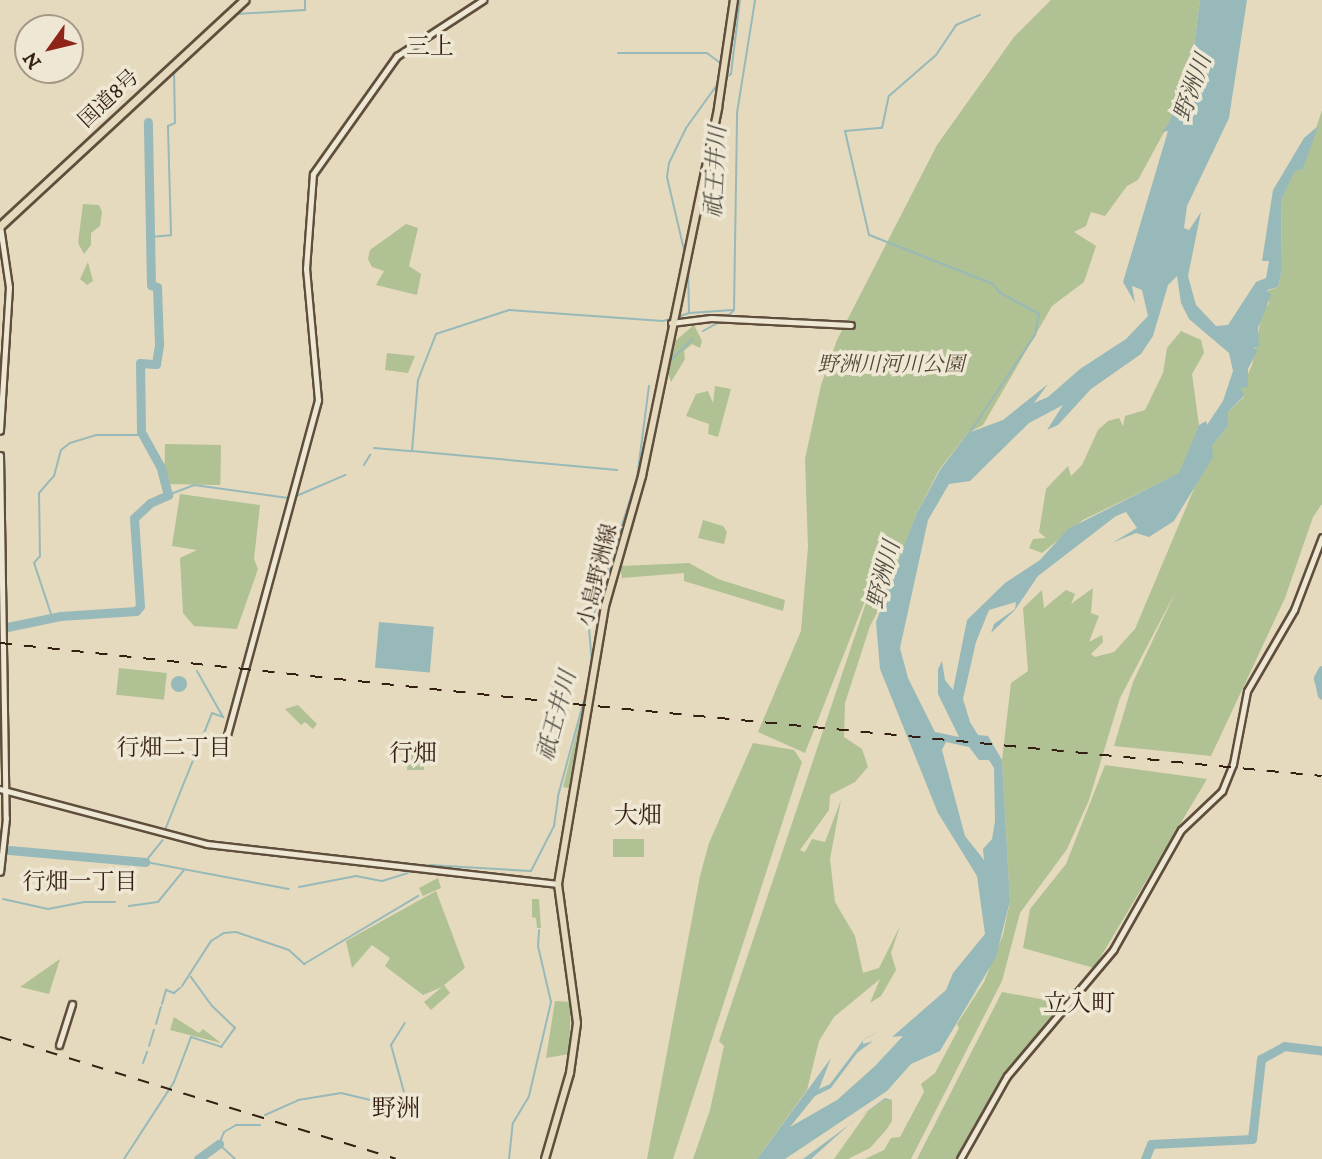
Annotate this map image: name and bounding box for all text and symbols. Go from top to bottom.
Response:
north arrow [14,14,84,84]
district label: 三上 [406,34,454,62]
text: N [19,47,47,73]
water label: 野洲川 [1169,51,1219,125]
street label: 国道8号 [74,65,144,133]
water label: 祇王井川 [701,125,733,219]
park label: 野洲川河川公園 [818,352,964,378]
street label: 小島野洲線 [573,521,623,629]
water label: 野洲川 [863,538,907,612]
water label: 祇王井川 [533,668,583,764]
district label: 行畑二丁目 [117,735,231,763]
district label: 行畑 [389,741,437,769]
district label: 大畑 [614,803,662,831]
district label: 行畑一丁目 [23,869,137,897]
district label: 立入町 [1043,991,1115,1019]
district label: 野洲 [372,1096,420,1124]

